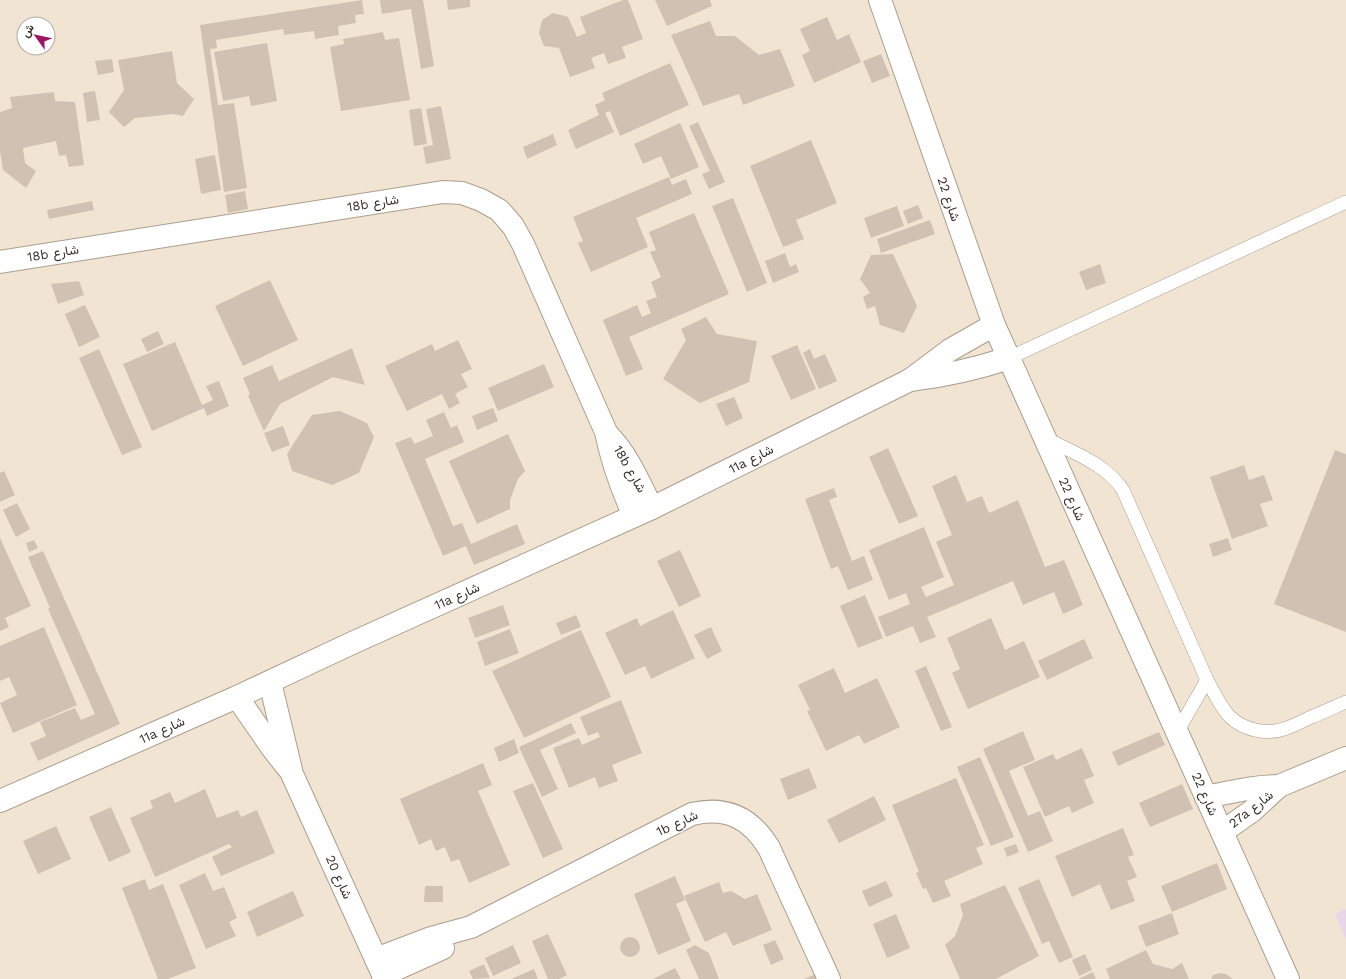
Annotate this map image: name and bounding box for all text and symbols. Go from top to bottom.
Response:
north arrow [16,16,56,56]
text: ش [19,22,37,40]
street label: شارع 22 [933,175,964,224]
street label: 18b شارع [346,192,400,216]
street label: 18b شارع [26,242,80,266]
street label: 11a شارع [726,441,777,478]
street label: 18b شارع [609,443,649,496]
street label: شارع 22 [1054,475,1088,524]
street label: 11a شارع [432,579,483,614]
street label: 11a شارع [137,713,188,748]
street label: شارع 22 [1187,770,1221,819]
street label: 27a شارع [1226,787,1277,832]
street label: 1b شارع [654,807,701,841]
street label: شارع 20 [321,853,355,902]

